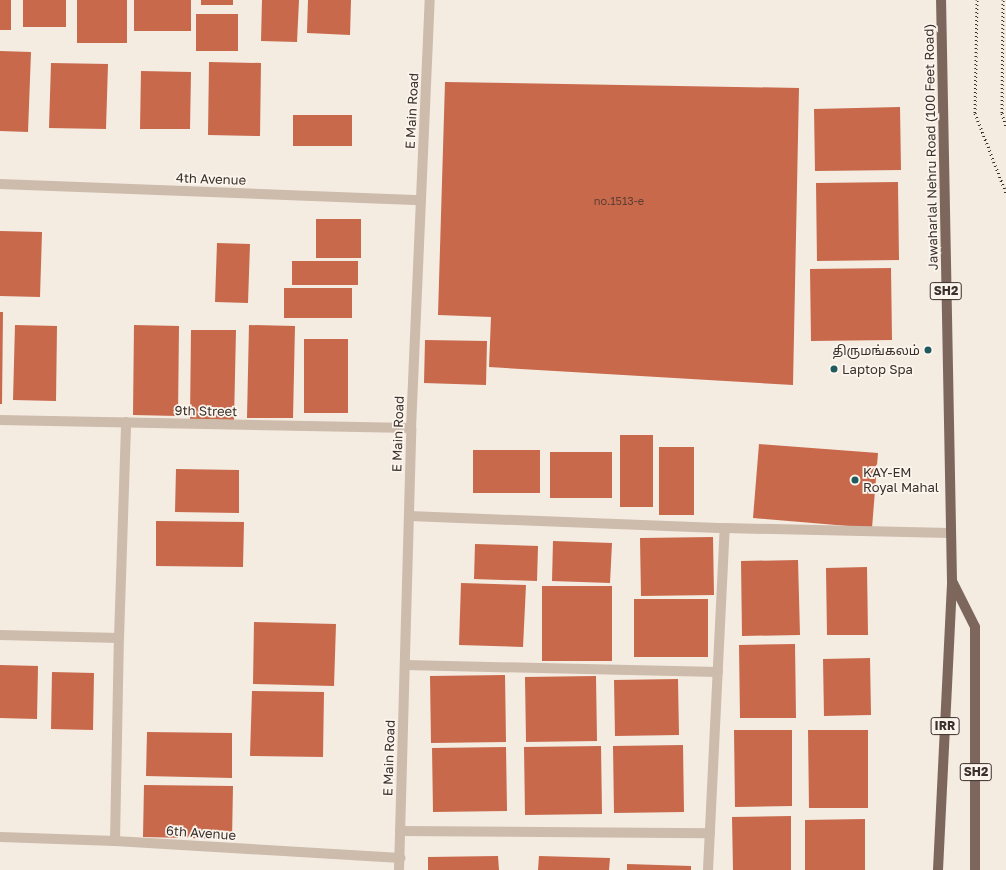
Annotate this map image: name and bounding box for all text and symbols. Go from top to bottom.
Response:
street label: Jawaharlal Nehru Road (100 Feet Road) [921,24,941,270]
street label: E Main Road [402,73,422,149]
street label: 4th Avenue [176,170,246,188]
house number: no.1513-e [594,194,644,208]
road number: SH2 [929,281,963,301]
place label: திருமங்கலம் [832,342,920,358]
marker: திருமங்கலம் [923,345,933,355]
place label: Laptop Spa [842,361,913,377]
marker: Laptop Spa [829,364,839,374]
street label: E Main Road [389,396,407,472]
street label: 9th Street [174,403,238,419]
place label: KAY-EM Royal Mahal [863,465,939,496]
marker: KAY-EM Royal Mahal [850,475,860,485]
road number: IRR [930,716,960,736]
street label: E Main Road [380,720,398,796]
road number: SH2 [959,762,993,782]
street label: 6th Avenue [165,823,237,843]

